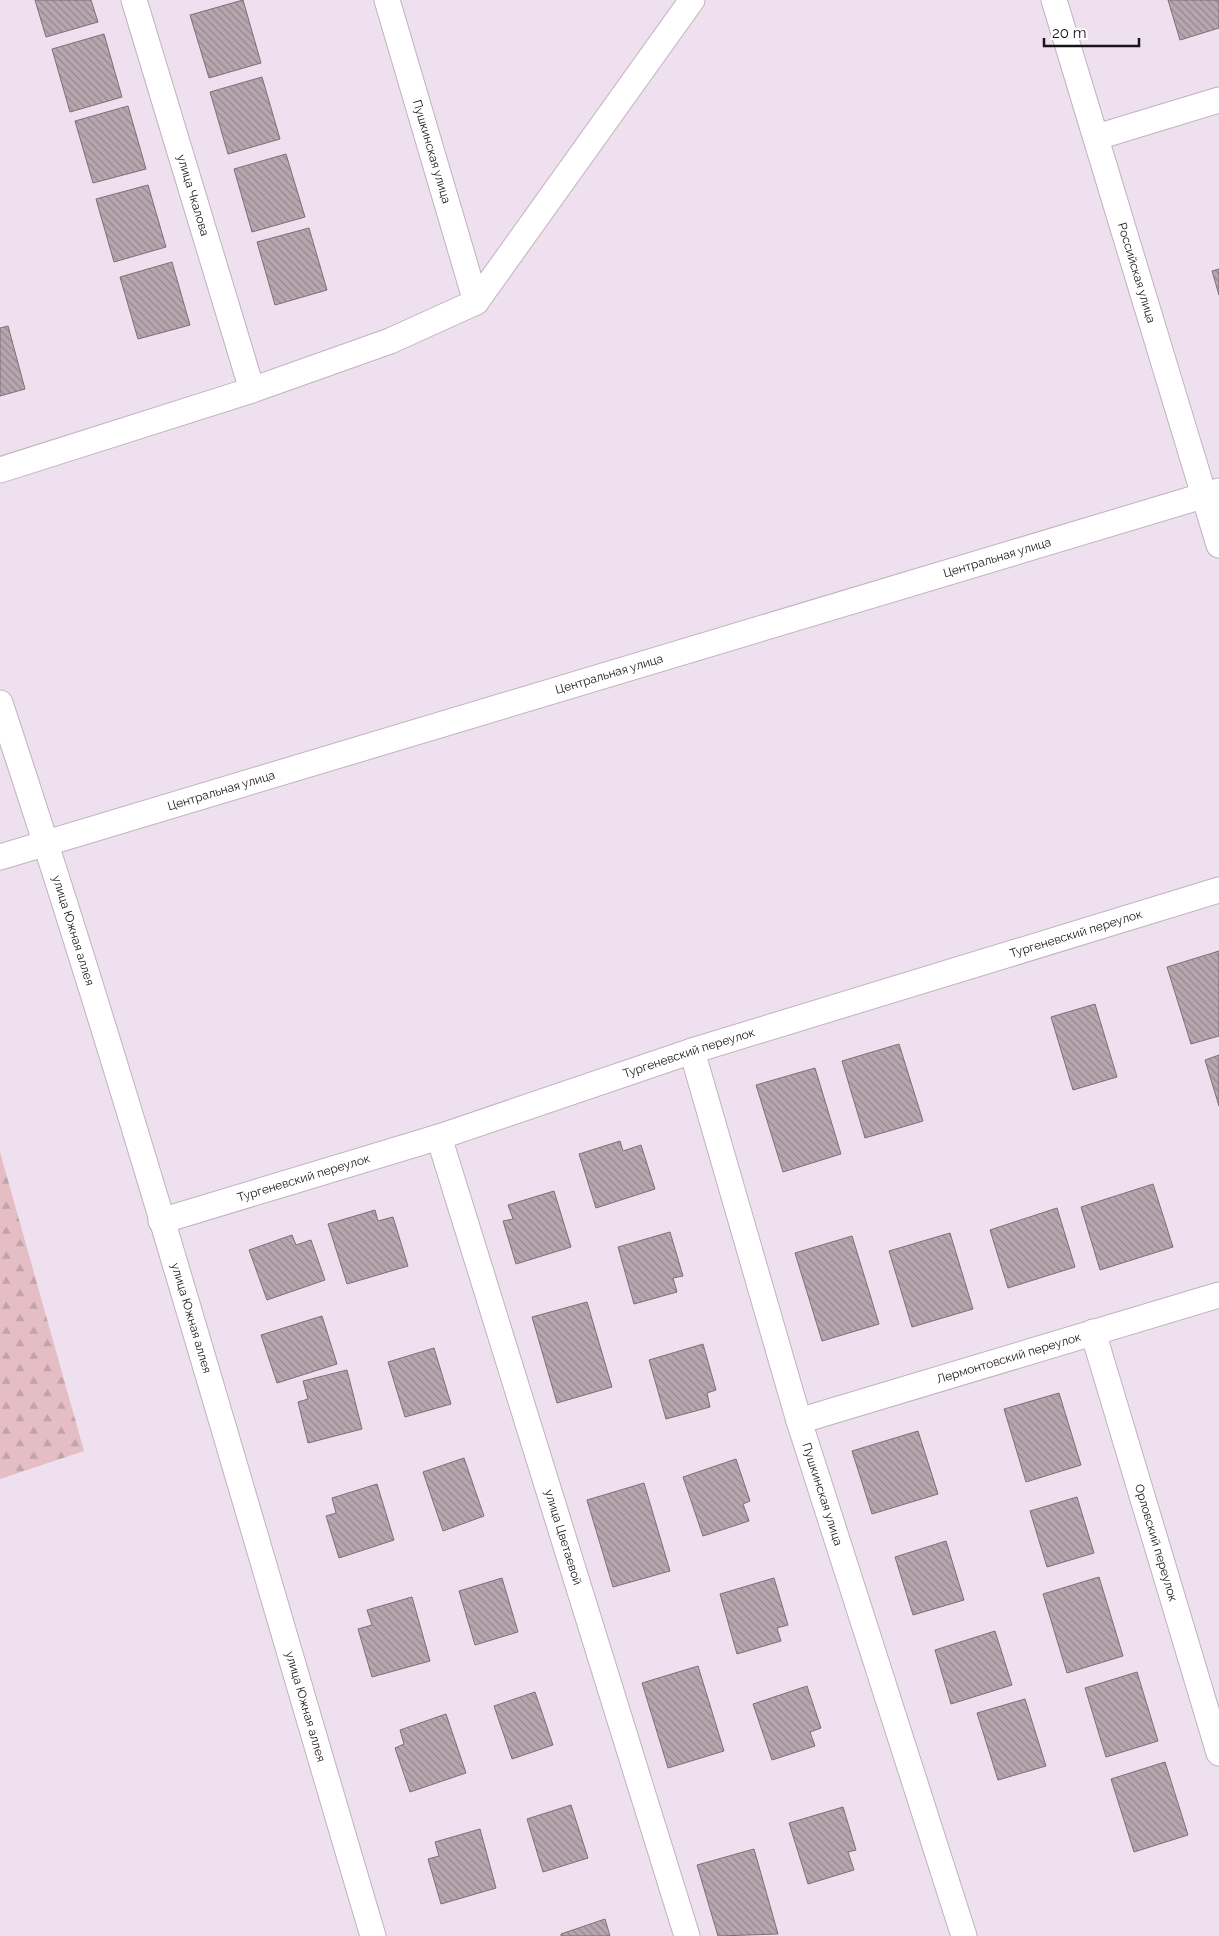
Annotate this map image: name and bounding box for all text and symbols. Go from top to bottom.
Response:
scale bar [1044,15,1139,47]
text: 20 m [1052,24,1087,42]
street label: Пушкинская улица [410,98,454,205]
street label: улица Чкалова [174,153,212,238]
street label: Российская улица [1115,221,1158,325]
street label: Центральная улица [942,535,1053,580]
street label: Центральная улица [554,651,665,697]
street label: Центральная улица [166,768,277,813]
street label: улица Южная аллея [49,874,97,987]
street label: Тургеневский переулок [1008,907,1144,961]
street label: Тургеневский переулок [621,1025,756,1081]
street label: Тургеневский переулок [236,1151,372,1205]
street label: улица Южная аллея [168,1261,214,1375]
street label: Лермонтовский переулок [935,1330,1083,1386]
street label: Пушкинская улица [799,1441,845,1547]
street label: Орловский переулок [1132,1482,1180,1603]
street label: улица Цветаевой [542,1488,585,1587]
street label: улица Южная аллея [283,1650,328,1763]

